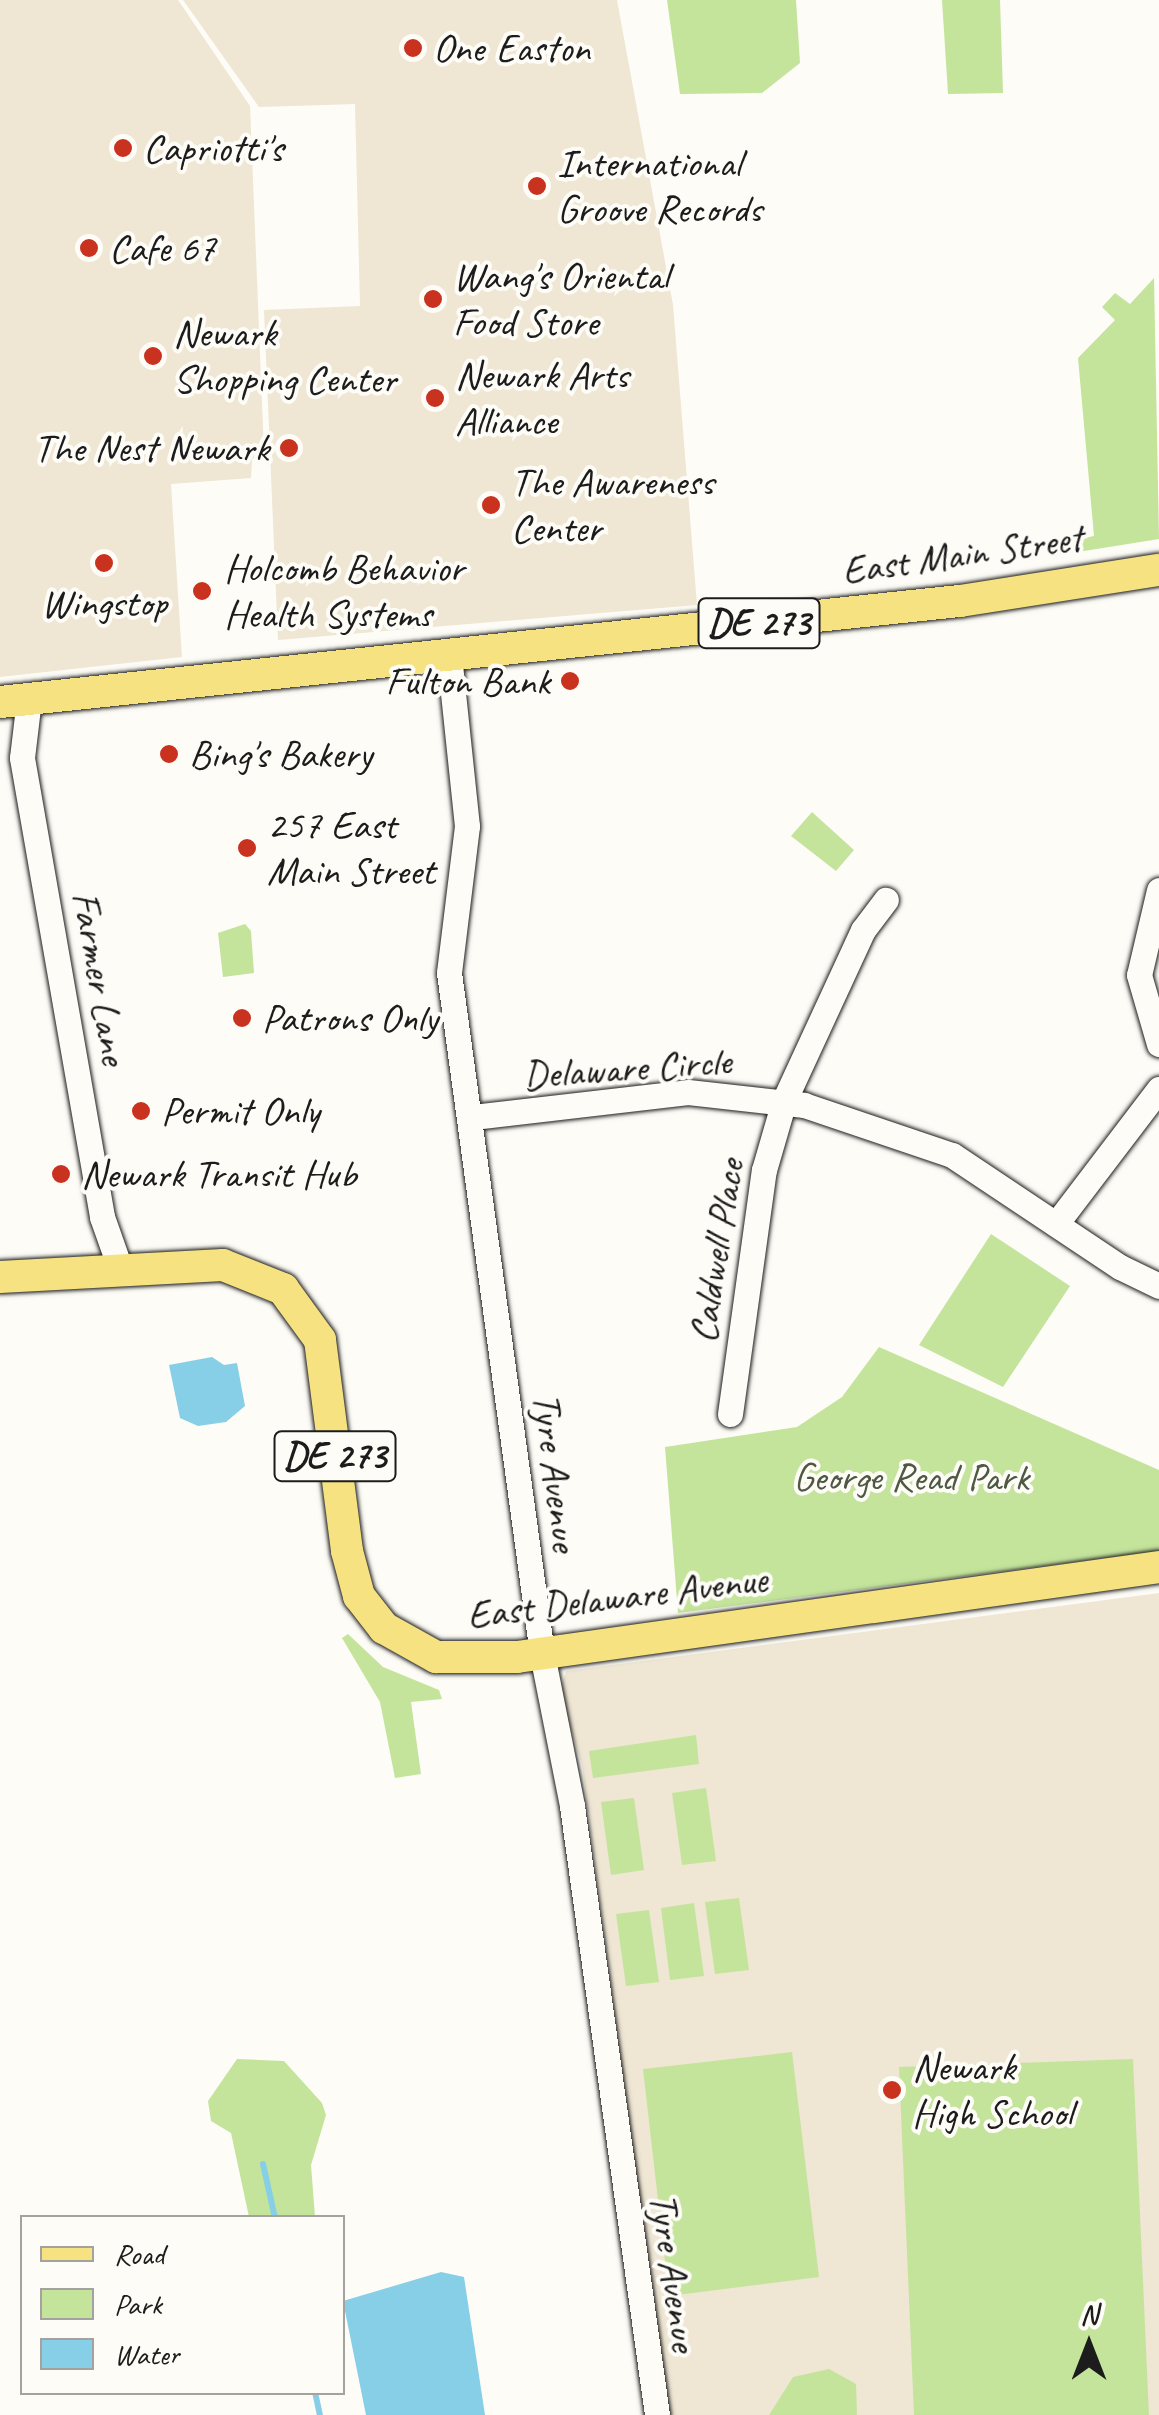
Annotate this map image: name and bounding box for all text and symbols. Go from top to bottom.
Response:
place label: One Easton [433,24,591,72]
marker: One Easton [402,37,424,59]
place label: Capriotti's [143,124,283,172]
marker: Capriotti's [112,137,134,159]
place label: International Groove Records [557,139,761,233]
marker: International Groove Records [526,175,548,197]
place label: Cafe 67 [109,224,216,272]
marker: Cafe 67 [78,237,100,259]
place label: Wang's Oriental Food Store [453,252,669,346]
marker: Wang's Oriental Food Store [422,288,444,310]
place label: Newark Shopping Center [173,309,396,403]
marker: Newark Shopping Center [142,345,164,367]
place label: Newark Arts Alliance [455,351,629,445]
marker: Newark Arts Alliance [424,387,446,409]
place label: The Nest Newark [32,424,269,472]
marker: The Nest Newark [278,437,300,459]
place label: The Awareness Center [511,458,715,552]
marker: The Awareness Center [480,494,502,516]
street label: East Main Street [838,513,1086,595]
place label: Holcomb Behavior Health Systems [224,544,463,638]
marker: Wingstop [93,552,115,574]
marker: Holcomb Behavior Health Systems [189,578,215,604]
place label: Wingstop [41,579,167,627]
road number: DE 273 [696,590,822,656]
place label: Fulton Bank [384,657,550,705]
marker: Fulton Bank [559,670,581,692]
place label: Bing's Bakery [189,730,372,778]
marker: Bing's Bakery [158,743,180,765]
place label: 257 East Main Street [267,801,436,895]
marker: 257 East Main Street [236,837,258,859]
street label: Farmer Lane [61,887,139,1069]
place label: Patrons Only [262,994,438,1042]
marker: Patrons Only [231,1007,253,1029]
street label: Delaware Circle [521,1037,733,1099]
place label: Permit Only [161,1087,319,1135]
marker: Permit Only [130,1100,152,1122]
place label: Newark Transit Hub [81,1150,357,1198]
street label: Caldwell Place [678,1155,754,1347]
marker: Newark Transit Hub [50,1163,72,1185]
street label: Tyre Avenue [522,1390,590,1554]
road number: DE 273 [272,1423,398,1489]
park label: George Read Park [793,1453,1029,1501]
street label: East Delaware Avenue [465,1555,769,1639]
place label: Newark High School [912,2043,1070,2137]
marker: Newark High School [881,2079,903,2101]
street label: Tyre Avenue [639,2190,709,2354]
legend [20,2215,345,2395]
text: Road [114,2235,164,2273]
text: Park [114,2285,162,2323]
north arrow [1039,2295,1139,2395]
text: N [1080,2297,1098,2332]
text: Water [114,2335,179,2373]

